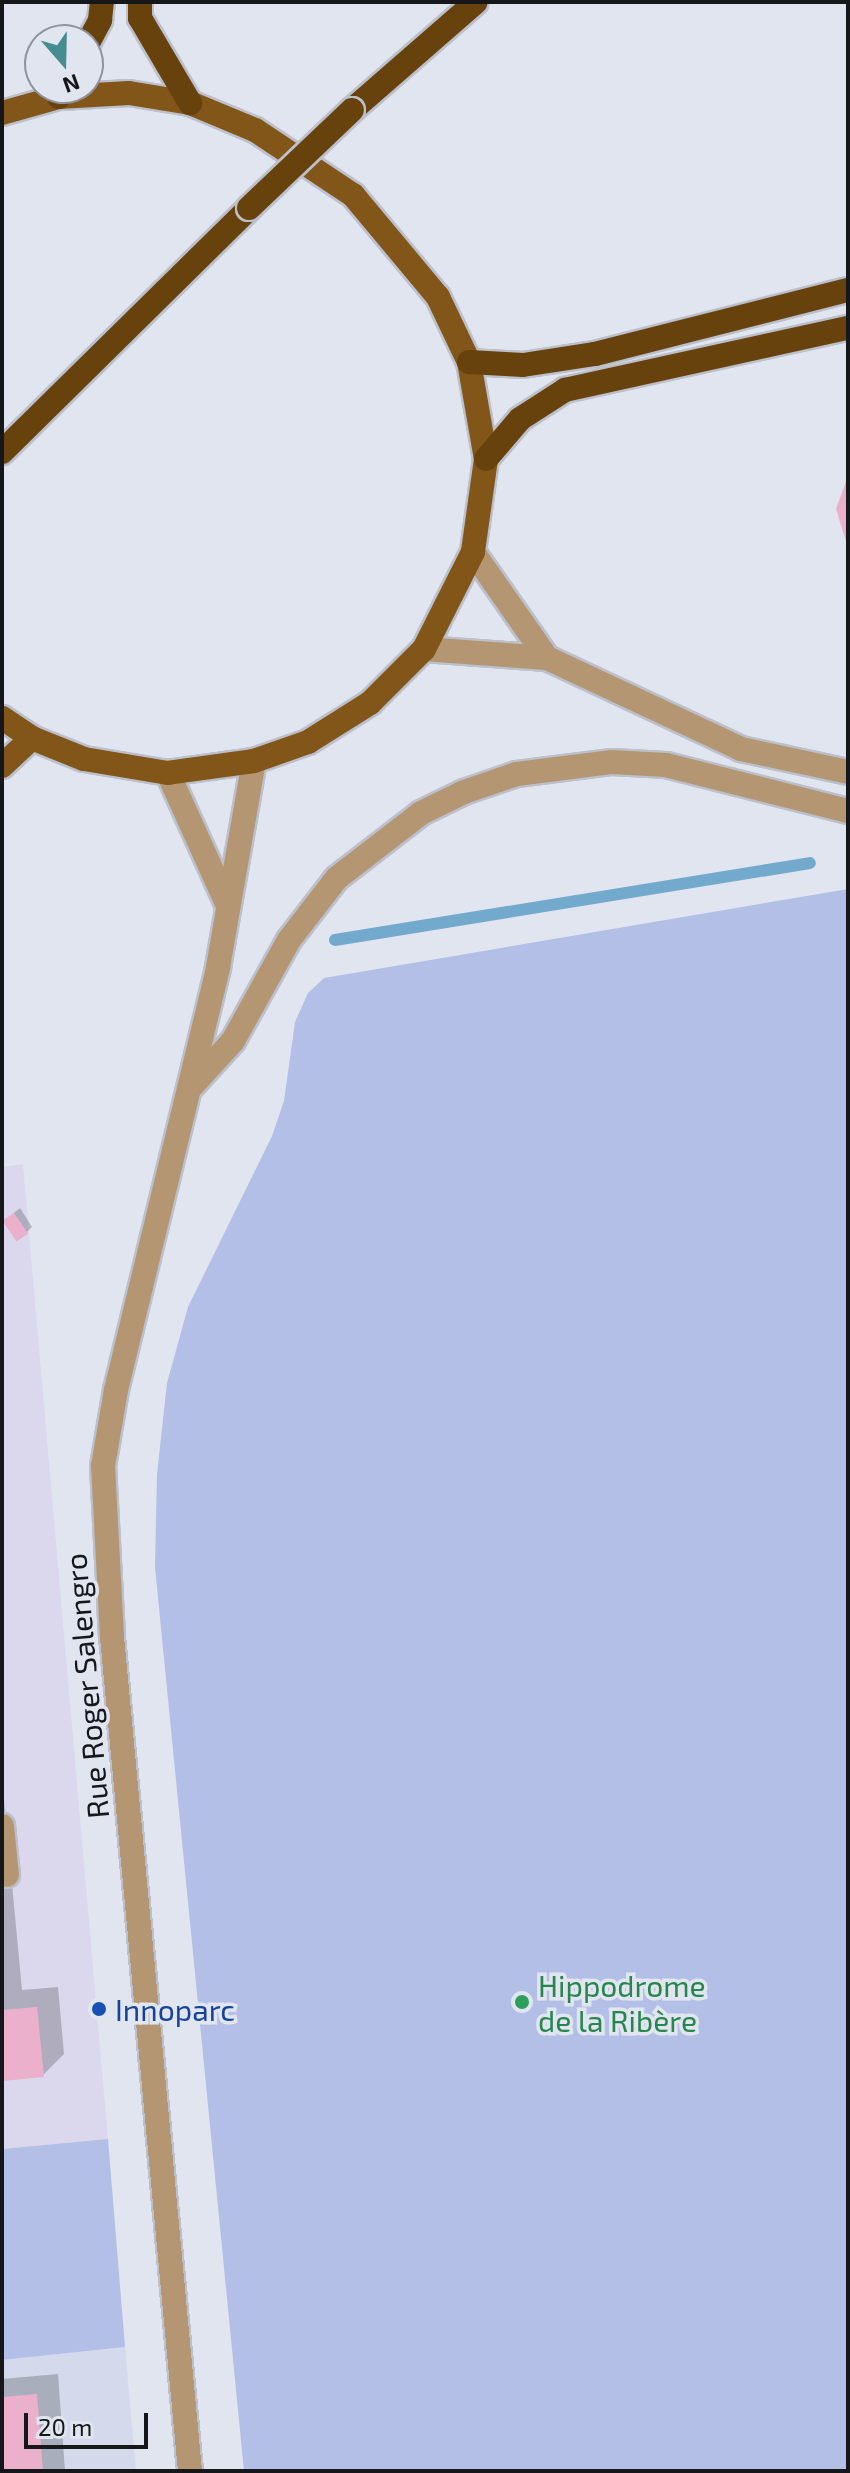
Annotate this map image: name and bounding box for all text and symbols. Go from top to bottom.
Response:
north arrow [24,24,104,104]
text: N [60,70,83,100]
street label: Rue Roger Salengro [56,1552,116,1820]
place label: Hippodrome de la Ribère [538,1967,706,2038]
place label: Innoparc [115,1991,235,2027]
marker: Hippodrome de la Ribère [513,1993,531,2011]
marker: Innoparc [90,2000,108,2018]
scale bar [28,2397,152,2447]
text: 20 m [38,2412,92,2441]

